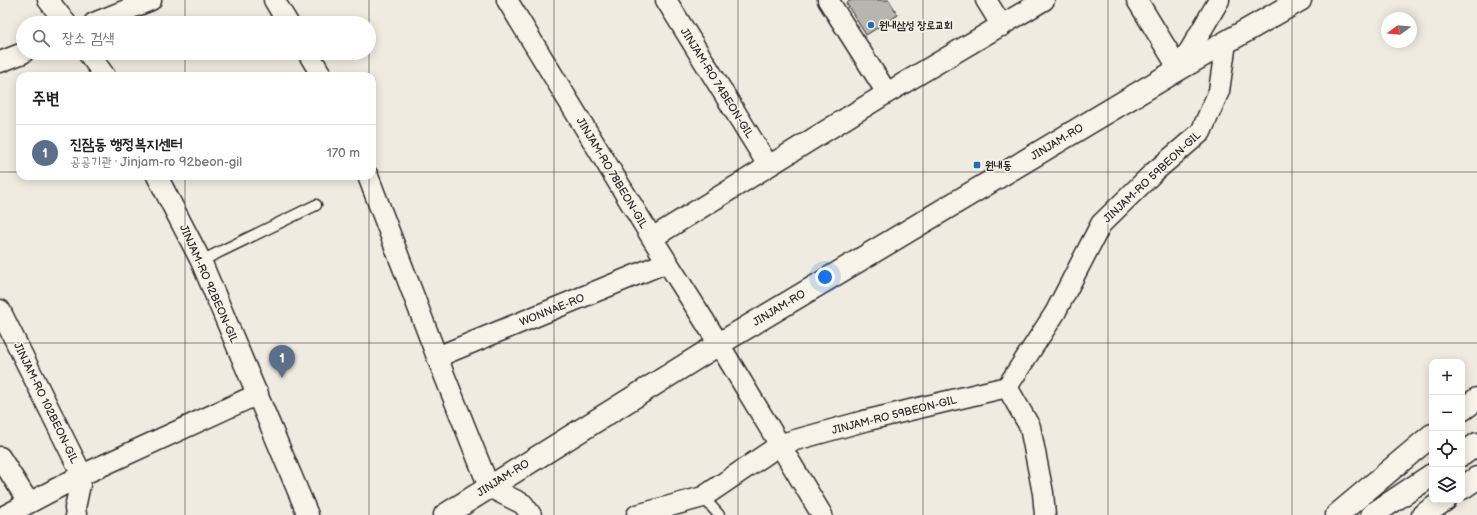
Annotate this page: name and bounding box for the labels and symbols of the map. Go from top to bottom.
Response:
north arrow [1381,12,1417,48]
place label: 원내삼성 장로교회 [879,19,953,32]
marker: 원내삼성 장로교회 [866,20,876,30]
street label: JINJAM-RO 74BEON-GIL [678,26,757,141]
street label: JINJAM-RO 78BEON-GIL [574,115,651,231]
street label: JINJAM-RO [1028,121,1086,163]
street label: JINJAM-RO 59BEON-GIL [1101,128,1204,225]
place label: 원내동 [985,159,1012,172]
marker: 원내동 [972,160,982,170]
street label: JINJAM-RO 92BEON-GIL [177,223,241,346]
your location [815,267,835,287]
street label: JINJAM-RO [750,287,808,329]
street label: WONNAE-RO [518,291,586,329]
street label: JINJAM-RO 102BEON-GIL [11,340,81,466]
pin: 1 [269,345,295,378]
street label: JINJAM-RO 59BEON-GIL [830,393,958,437]
street label: JINJAM-RO [474,457,532,499]

